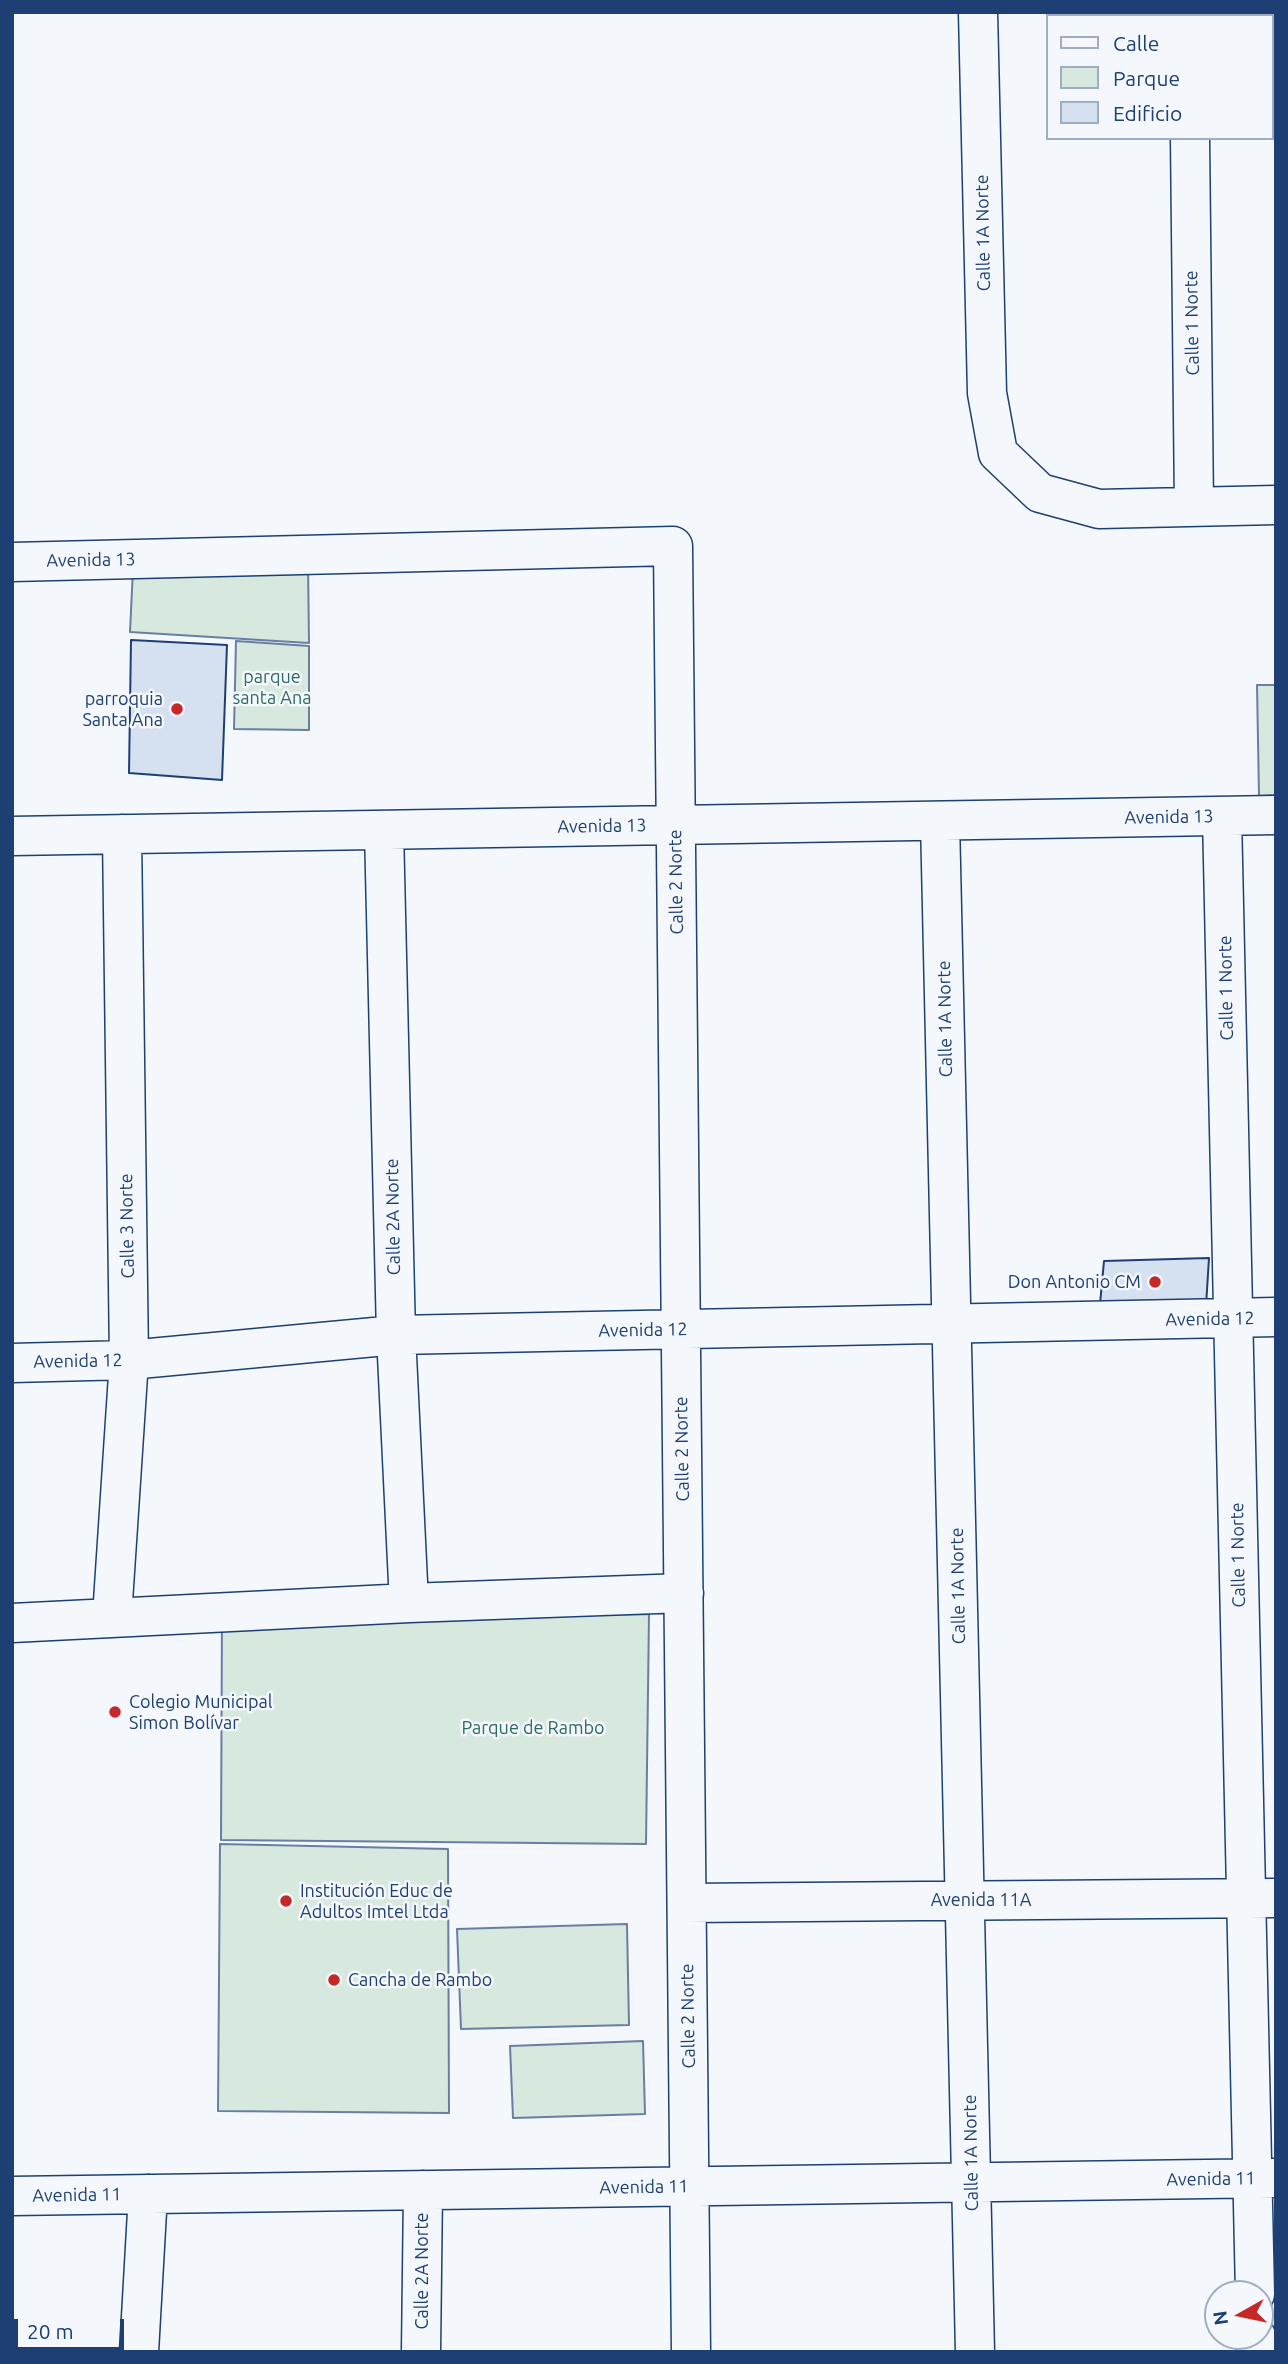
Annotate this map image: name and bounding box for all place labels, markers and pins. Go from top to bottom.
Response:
place label: parroquia Santa Ana [82,688,163,730]
marker: parroquia Santa Ana [169,701,185,717]
place label: Don Antonio CM [1008,1271,1141,1293]
marker: Don Antonio CM [1147,1274,1163,1290]
place label: Colegio Municipal Simon Bolívar [129,1691,272,1734]
marker: Colegio Municipal Simon Bolívar [107,1704,123,1720]
place label: Institución Educ de Adultos Imtel Ltda [300,1880,453,1923]
marker: Institución Educ de Adultos Imtel Ltda [278,1893,294,1909]
place label: Cancha de Rambo [348,1969,492,1991]
marker: Cancha de Rambo [326,1972,342,1988]

